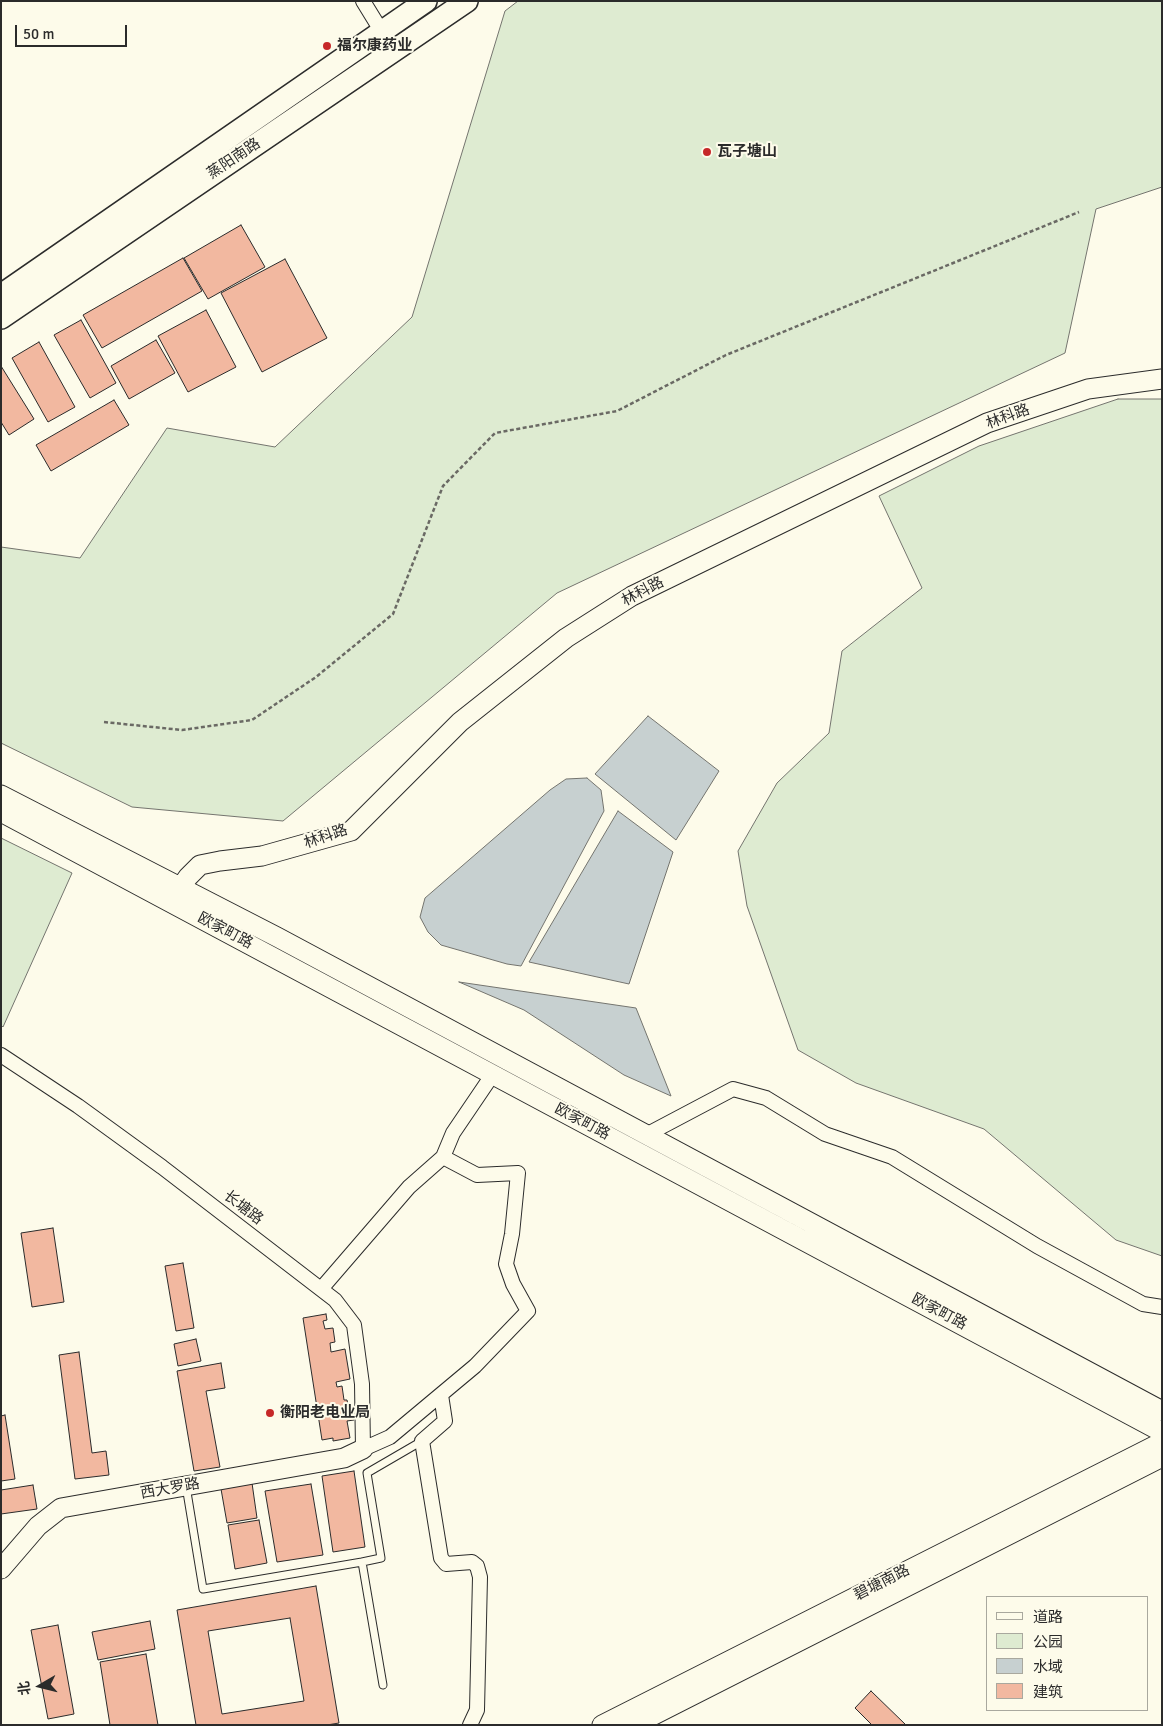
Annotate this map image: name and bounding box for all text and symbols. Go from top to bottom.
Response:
scale bar [18,15,130,47]
text: 50 m [23,25,54,43]
place label: 福尔康药业 [337,37,412,55]
marker: 福尔康药业 [321,40,333,52]
street label: 蒸阳南路 [204,135,264,183]
place label: 瓦子塘山 [717,143,777,161]
marker: 瓦子塘山 [701,146,713,158]
street label: 林科路 [984,401,1032,433]
street label: 林科路 [619,573,667,611]
street label: 林科路 [302,821,350,853]
street label: 欧家町路 [194,909,256,953]
street label: 欧家町路 [551,1100,613,1144]
street label: 长塘路 [220,1187,266,1229]
street label: 欧家町路 [908,1290,970,1334]
place label: 衡阳老电业局 [280,1404,370,1422]
marker: 衡阳老电业局 [264,1407,276,1419]
street label: 西大罗路 [139,1475,201,1503]
street label: 碧塘南路 [851,1561,913,1605]
legend [986,1596,1148,1711]
text: 道路 [1033,1608,1063,1626]
text: 公园 [1033,1633,1063,1651]
text: 水域 [1033,1658,1063,1676]
north arrow [15,1661,65,1711]
text: 北 [15,1680,34,1696]
text: 建筑 [1033,1683,1063,1701]

